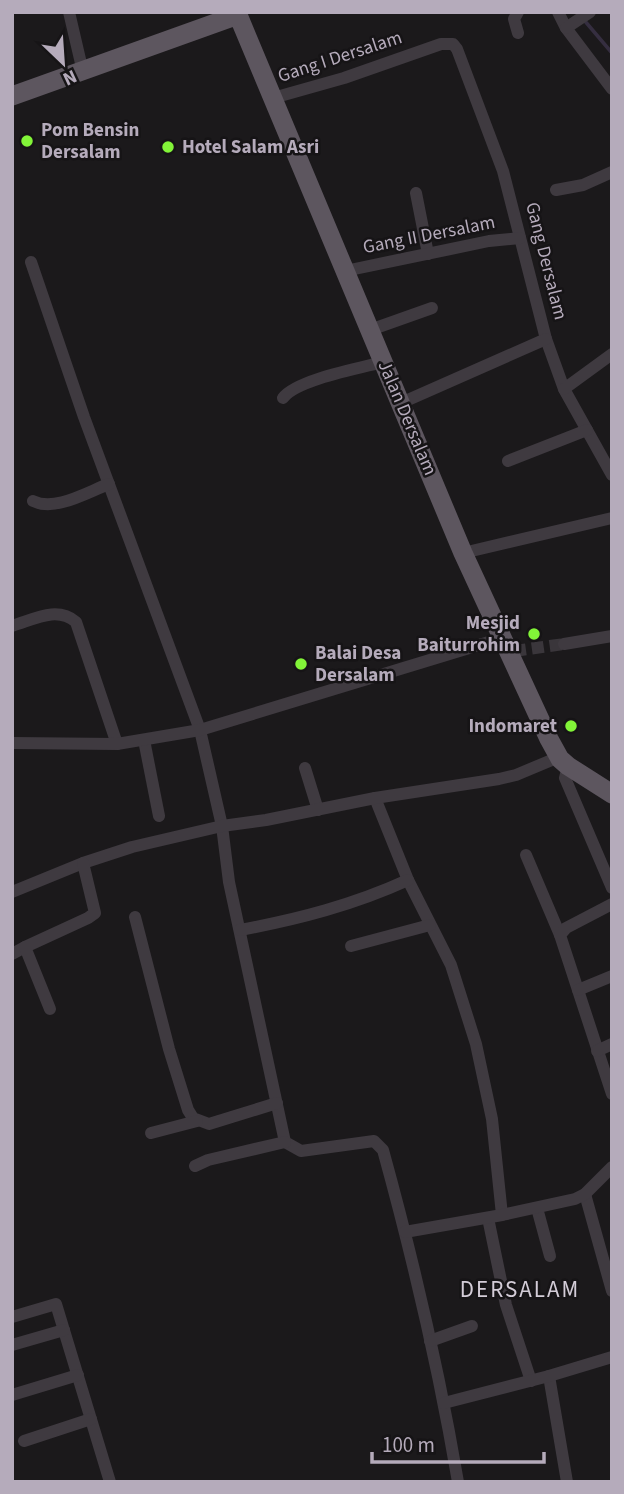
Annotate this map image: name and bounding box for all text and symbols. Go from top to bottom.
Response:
street label: Gang I Dersalam [274,24,406,90]
north arrow [28,28,98,98]
text: N [58,62,81,92]
place label: Pom Bensin Dersalam [41,117,139,166]
marker: Pom Bensin Dersalam [19,133,35,149]
place label: Hotel Salam Asri [182,134,319,161]
marker: Hotel Salam Asri [160,139,176,155]
street label: Gang Dersalam [518,199,574,323]
street label: Gang II Dersalam [361,209,497,261]
street label: Jalan Dersalam [371,356,443,480]
place label: Mesjid Baiturrohim [417,610,520,659]
marker: Mesjid Baiturrohim [526,626,542,642]
place label: Balai Desa Dersalam [315,640,401,689]
marker: Balai Desa Dersalam [293,656,309,672]
place label: Indomaret [468,713,557,740]
marker: Indomaret [563,718,579,734]
district label: DERSALAM [460,1273,580,1306]
scale bar [372,1420,544,1464]
text: 100 m [382,1430,435,1460]

